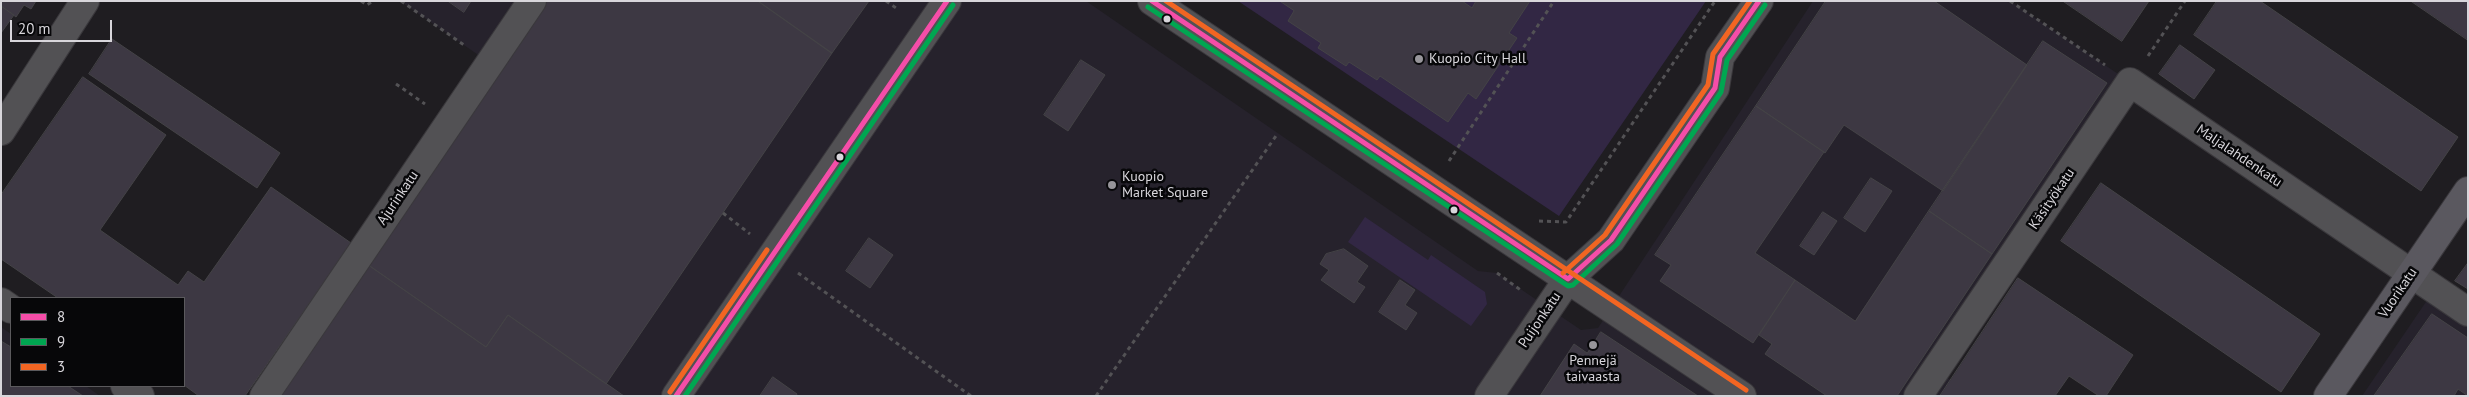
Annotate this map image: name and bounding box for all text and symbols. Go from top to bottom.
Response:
scale bar [12,10,115,42]
unlabelled marker [1162,14,1172,24]
text: 20 m [18,19,51,38]
place label: Kuopio City Hall [1429,51,1526,67]
marker: Kuopio City Hall [1413,53,1425,65]
street label: Maljalahdenkatu [2193,121,2285,191]
unlabelled marker [835,152,845,162]
street label: Käsityökatu [2026,165,2078,233]
street label: Ajurinkatu [374,168,422,228]
place label: Kuopio Market Square [1122,169,1208,202]
marker: Kuopio Market Square [1106,179,1118,191]
unlabelled marker [1449,205,1459,215]
street label: Vuorikatu [2375,265,2421,321]
street label: Puijonkatu [1515,289,1565,351]
legend [10,297,185,387]
text: 8 [57,307,65,326]
text: 9 [57,332,65,351]
marker: Pennejä taivaasta [1587,339,1599,351]
place label: Pennejä taivaasta [1566,353,1620,386]
text: 3 [57,357,65,376]

